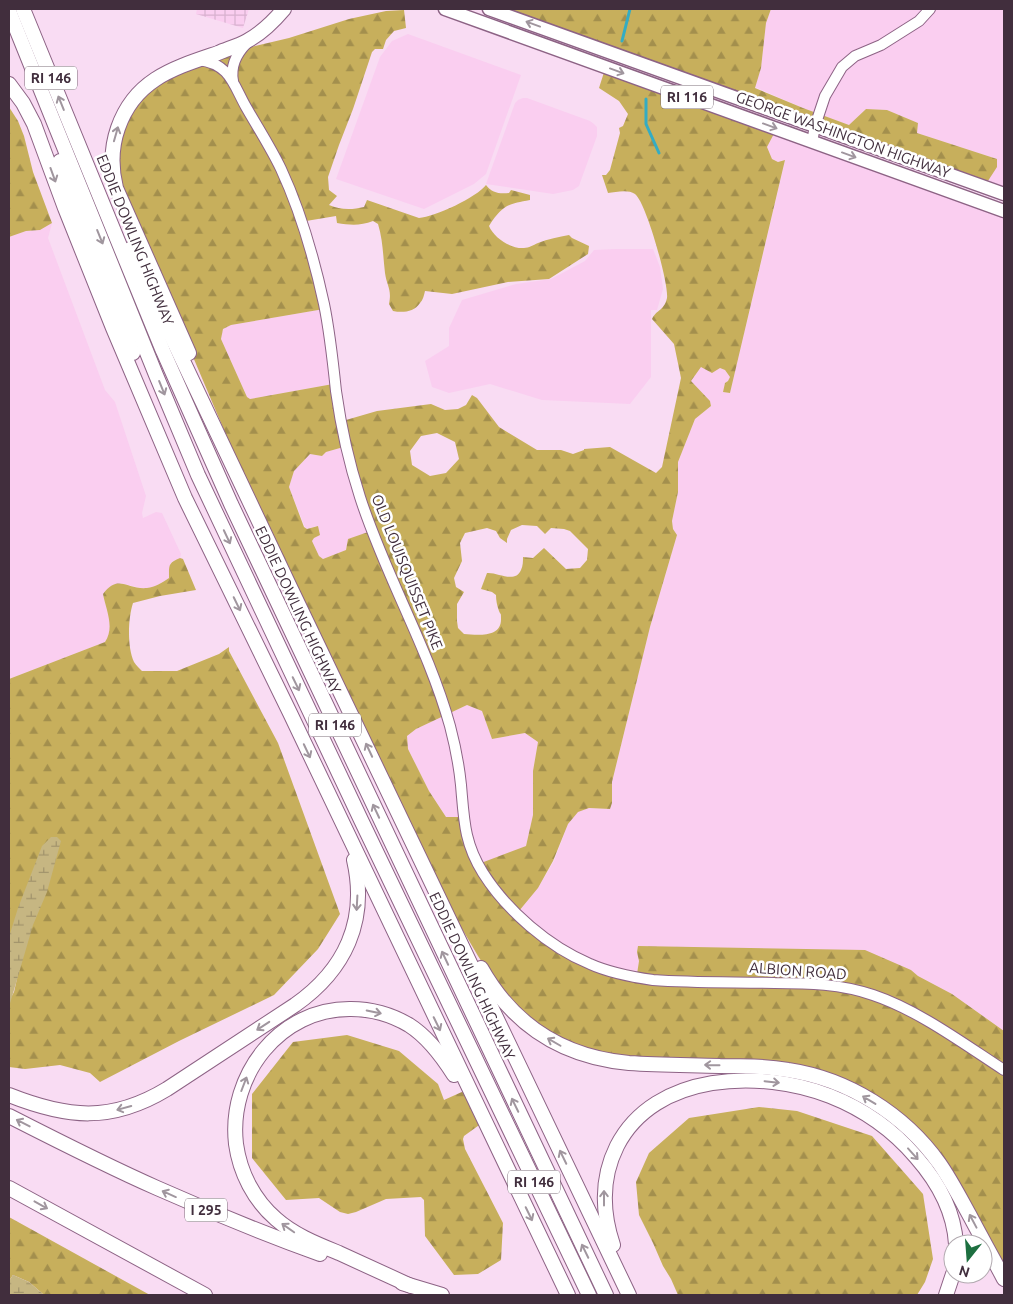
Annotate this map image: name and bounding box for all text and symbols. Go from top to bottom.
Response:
one-way arrow [525,19,541,29]
road number: RI 146 [25,66,77,90]
one-way arrow [609,67,624,76]
road number: RI 116 [661,85,713,108]
street label: GEORGE WASHINGTON HIGHWAY [734,88,953,181]
one-way arrow [56,96,65,111]
one-way arrow [761,122,777,131]
one-way arrow [112,126,122,142]
one-way arrow [841,151,857,160]
street label: EDDIE DOWLING HIGHWAY [93,152,178,328]
one-way arrow [49,166,58,182]
one-way arrow [97,230,106,245]
one-way arrow [157,380,167,395]
street label: OLD LOUISQUISSET PIKE [368,492,446,652]
street label: EDDIE DOWLING HIGHWAY [252,523,345,696]
one-way arrow [222,529,232,544]
one-way arrow [233,596,242,611]
one-way arrow [292,676,302,691]
road number: RI 146 [309,714,361,736]
one-way arrow [303,743,313,758]
one-way arrow [363,743,373,758]
one-way arrow [370,804,380,819]
street label: EDDIE DOWLING HIGHWAY [426,889,519,1062]
one-way arrow [353,895,362,911]
one-way arrow [440,951,450,966]
street label: ALBION ROAD [749,959,847,982]
one-way arrow [366,1008,382,1017]
one-way arrow [433,1016,443,1031]
one-way arrow [257,1021,271,1031]
one-way arrow [547,1036,561,1046]
one-way arrow [705,1061,721,1070]
one-way arrow [240,1077,249,1092]
one-way arrow [764,1077,780,1087]
one-way arrow [862,1094,876,1104]
one-way arrow [510,1098,519,1113]
one-way arrow [116,1104,132,1113]
one-way arrow [16,1118,31,1127]
one-way arrow [907,1148,919,1161]
one-way arrow [558,1150,567,1165]
road number: RI 146 [508,1170,560,1194]
one-way arrow [162,1188,177,1198]
one-way arrow [600,1190,609,1206]
road number: I 295 [185,1198,227,1222]
one-way arrow [34,1201,48,1211]
one-way arrow [525,1206,534,1221]
one-way arrow [968,1213,978,1228]
one-way arrow [281,1223,295,1233]
north arrow [943,1234,993,1284]
one-way arrow [580,1244,589,1259]
text: N [957,1262,972,1281]

